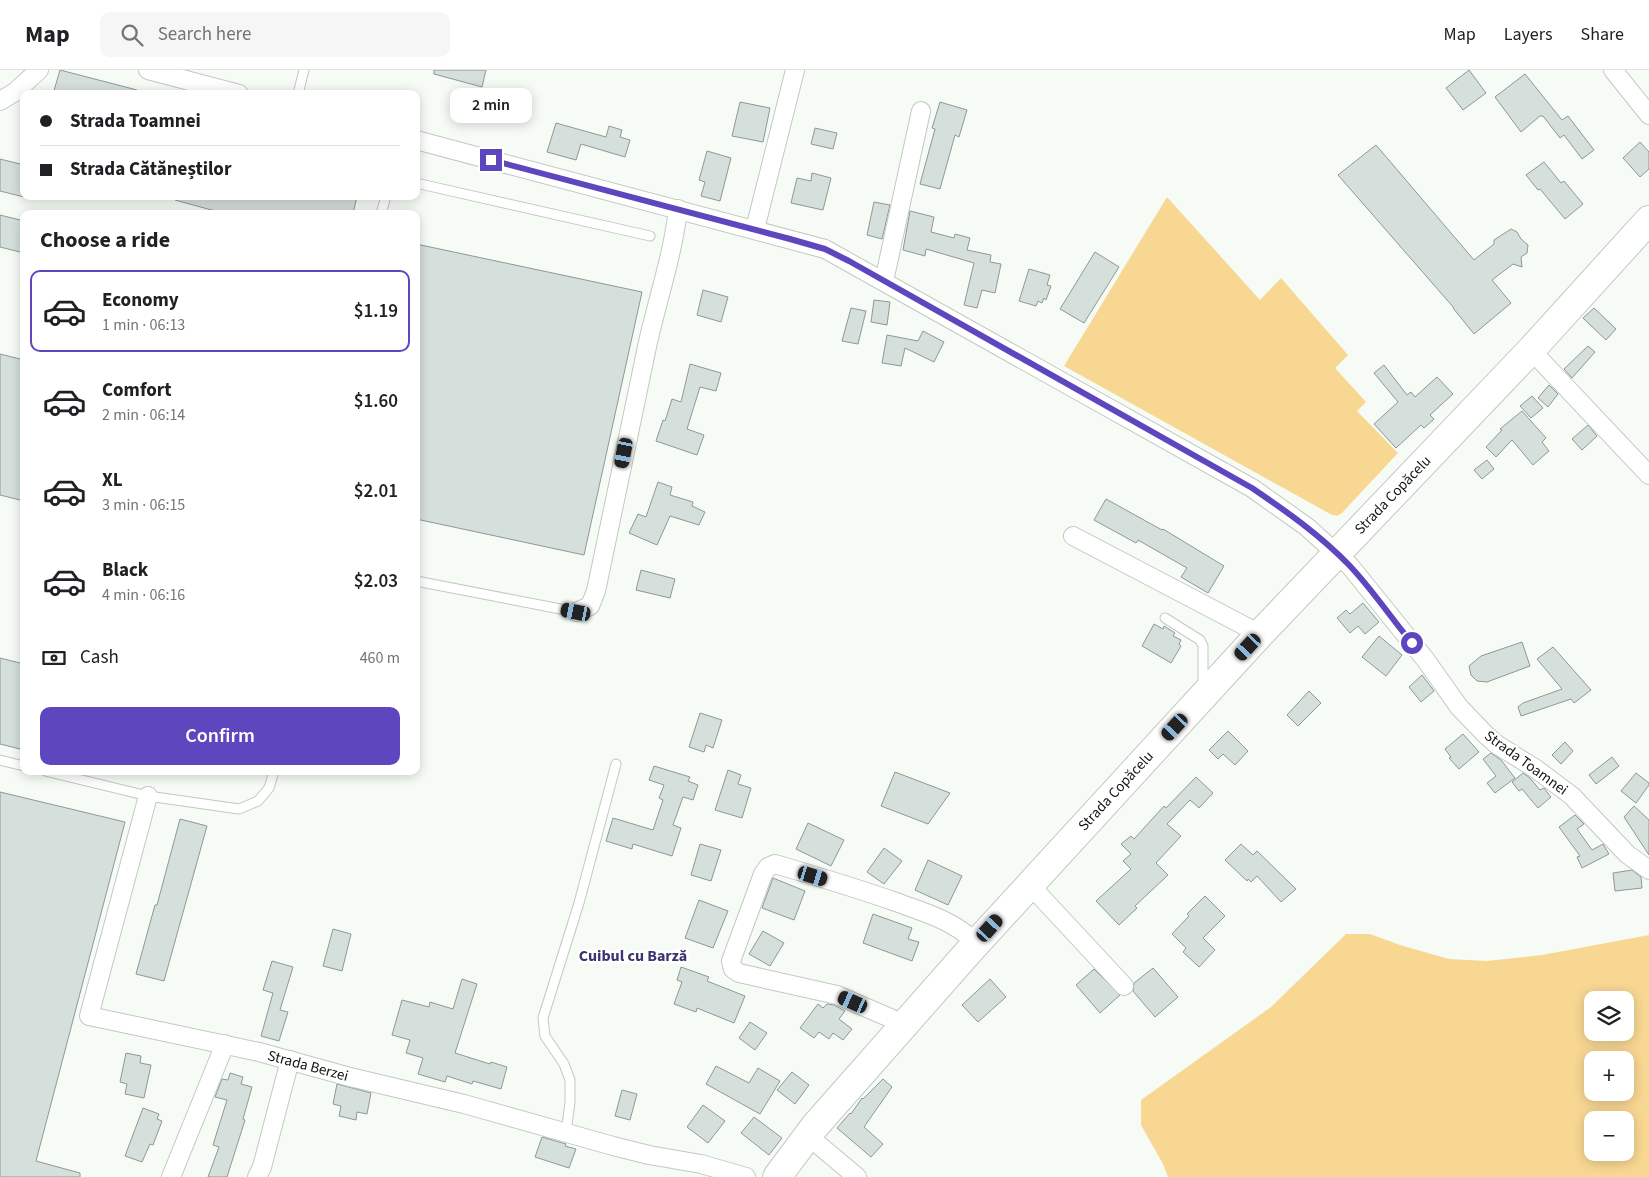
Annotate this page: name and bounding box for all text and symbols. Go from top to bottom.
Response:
search box [100,12,450,57]
text: Map [25,17,70,52]
icon: search [118,21,146,49]
text: Search here [158,21,251,48]
text: Map [1444,22,1476,47]
text: Layers [1504,22,1553,47]
text: Share [1581,22,1624,47]
callout: 2 min [450,88,532,122]
text: 2 min [472,94,510,116]
text: Strada Toamnei [70,108,201,135]
route end [480,149,502,171]
text: Strada Cătăneștilor [70,156,231,183]
text: Choose a ride [40,224,170,256]
text: Economy [102,287,179,314]
icon: car [42,289,87,334]
text: $1.19 [354,298,398,325]
text: 1 min · 06:13 [102,314,185,336]
text: Comfort [102,377,172,404]
icon: car [42,379,87,424]
text: $1.60 [354,388,398,415]
text: 2 min · 06:14 [102,404,185,426]
car [613,437,634,469]
street label: Strada Copăcelu [1350,451,1436,539]
text: XL [102,467,123,494]
icon: car [42,469,87,514]
text: $2.01 [354,478,398,505]
text: 3 min · 06:15 [102,494,185,516]
text: Black [102,557,148,584]
icon: car [42,559,87,604]
text: $2.03 [354,568,398,595]
text: 4 min · 06:16 [102,584,185,606]
car [559,602,592,622]
car [1232,631,1263,663]
route start [1401,632,1423,654]
icon: cash [40,644,68,672]
text: Cash [80,644,119,671]
text: 460 m [360,647,400,669]
button: Confirm [40,707,400,765]
car [1159,711,1190,743]
street label: Strada Toamnei [1480,726,1572,800]
street label: Strada Copăcelu [1073,746,1159,836]
car [796,864,829,888]
car [974,912,1005,944]
district label: Cuibul cu Barză [579,945,687,967]
car [836,989,869,1015]
map controls [1584,991,1634,1161]
button: layers [1584,991,1634,1041]
street label: Strada Berzei [265,1045,351,1087]
button: + [1584,1051,1634,1101]
button: − [1584,1111,1634,1161]

